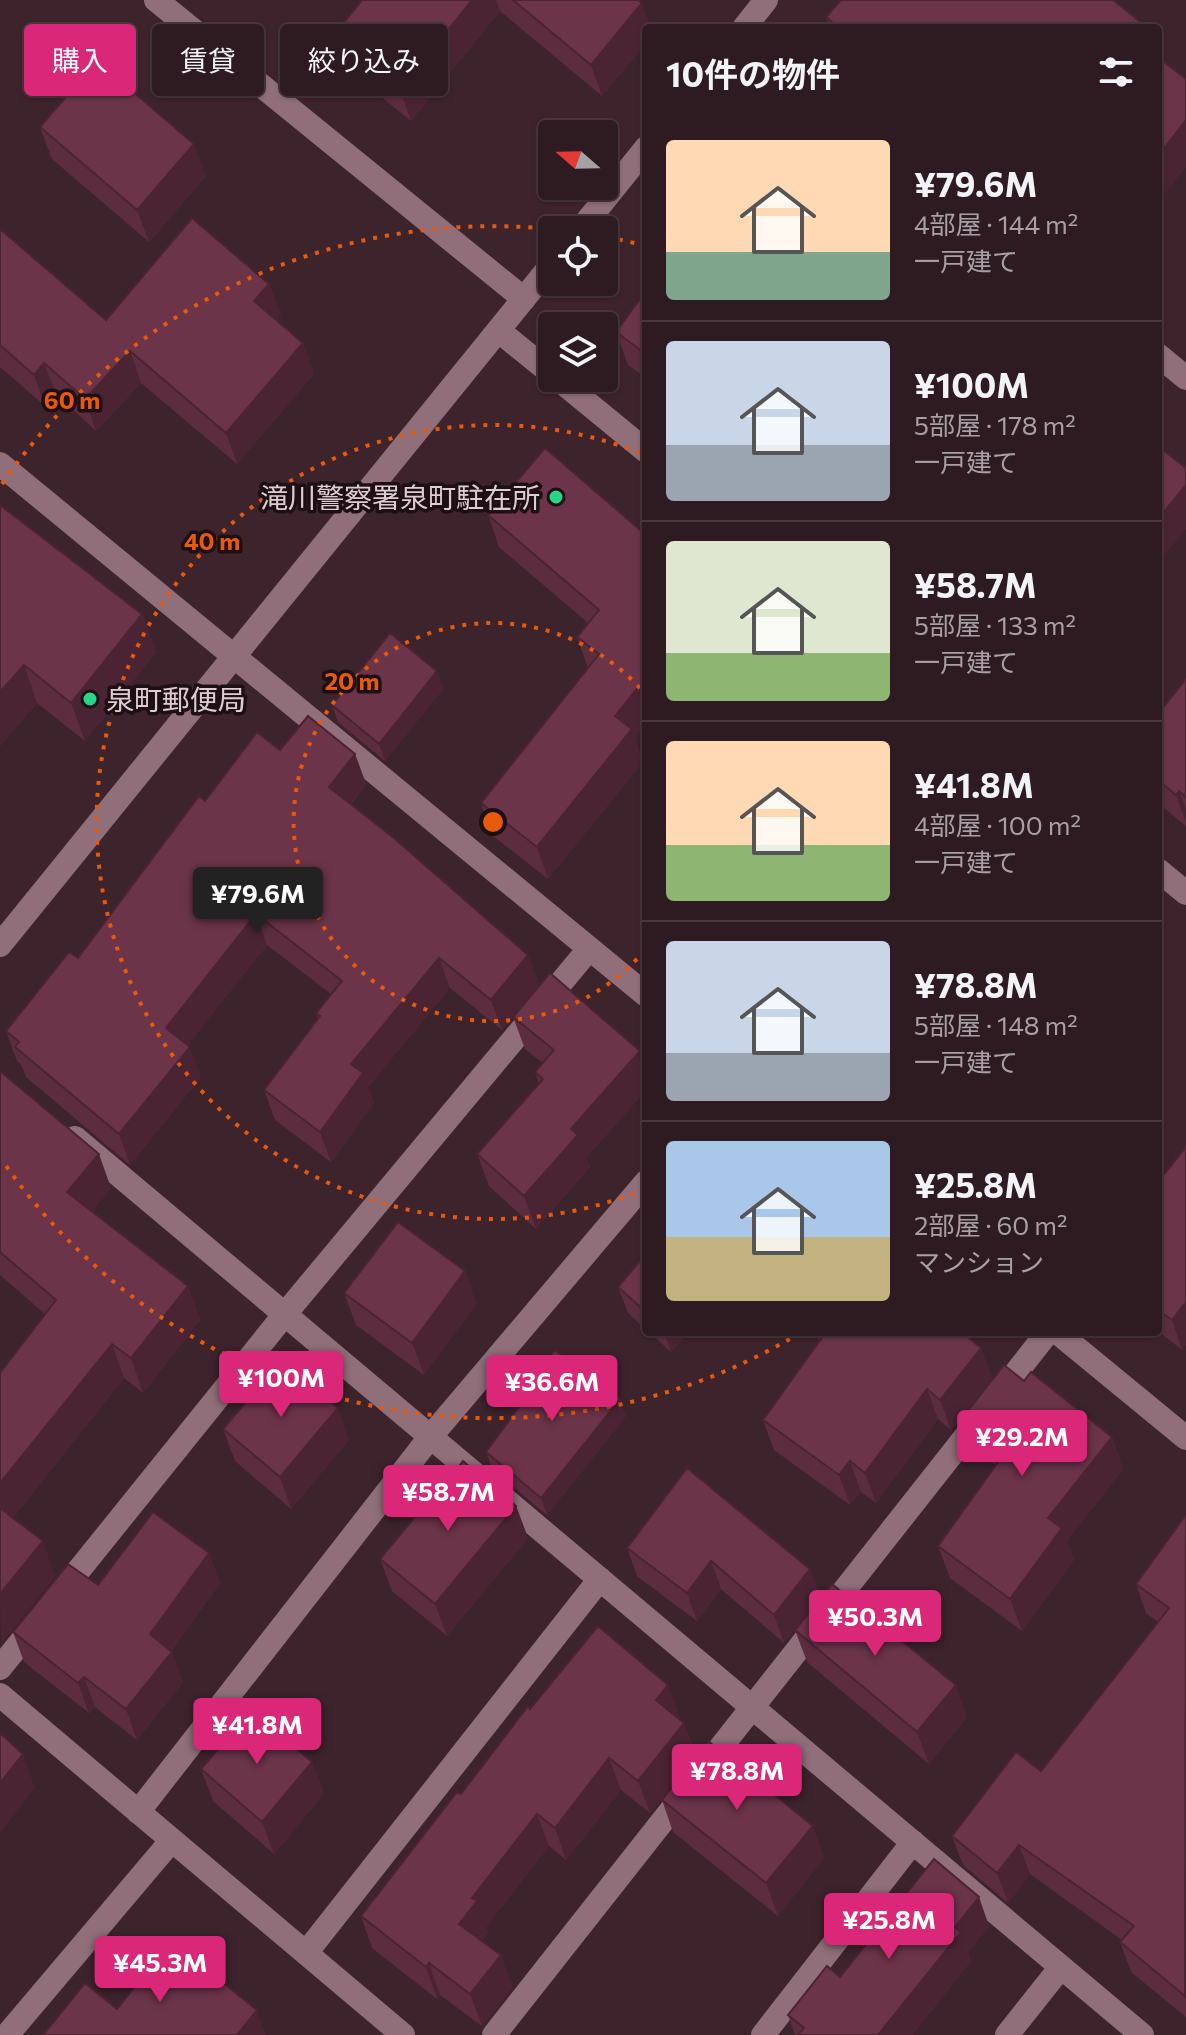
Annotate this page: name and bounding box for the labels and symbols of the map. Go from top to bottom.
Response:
north arrow [538,120,618,200]
text: 60 m [44,385,100,414]
place label: 滝川警察署泉町駐在所 [260,480,540,514]
marker: 滝川警察署泉町駐在所 [547,488,565,506]
text: 40 m [184,526,240,555]
text: 20 m [325,666,379,695]
place label: 泉町郵便局 [106,682,246,716]
marker: 泉町郵便局 [81,690,99,708]
centre of rings [479,808,507,836]
pin: ¥79.6M [193,867,323,935]
pin: ¥100M [225,1351,337,1419]
pin: ¥36.6M [487,1355,617,1423]
pin: ¥29.2M [957,1410,1087,1478]
pin: ¥58.7M [383,1465,513,1533]
pin: ¥50.3M [810,1590,940,1658]
pin: ¥41.8M [192,1698,322,1766]
pin: ¥78.8M [672,1744,802,1812]
pin: ¥25.8M [824,1893,954,1961]
pin: ¥45.3M [95,1936,225,2004]

